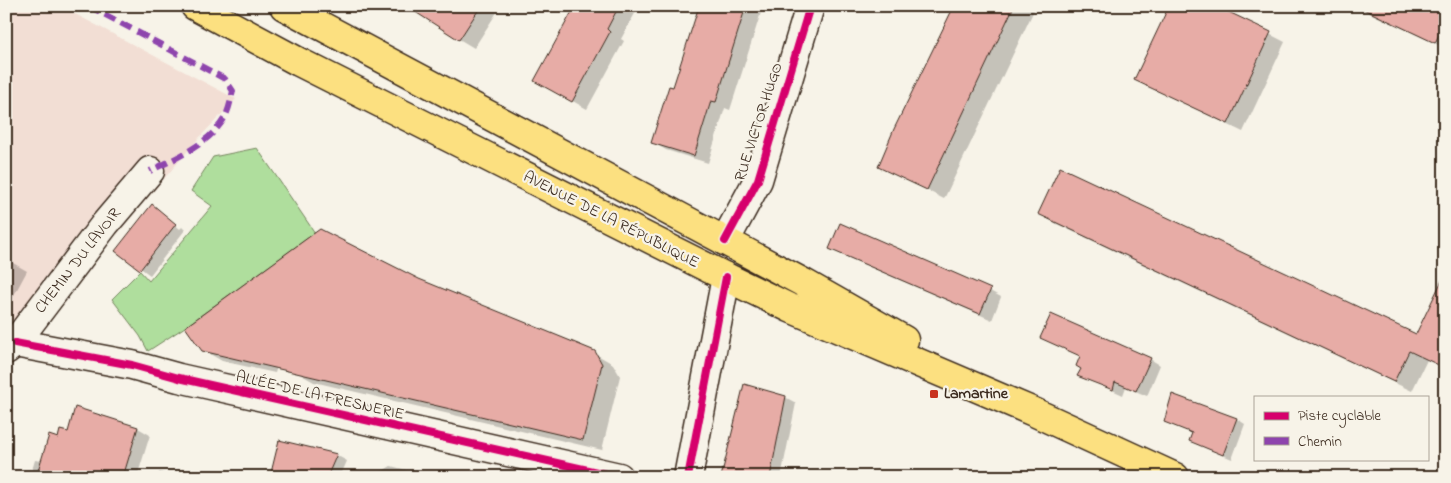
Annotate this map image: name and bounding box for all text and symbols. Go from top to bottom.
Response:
street label: RUE VICTOR HUGO [728,59,790,185]
street label: AVENUE DE LA RÉPUBLIQUE [519,165,703,275]
street label: CHEMIN DU LAVOIR [29,203,127,319]
street label: ALLÉE DE LA FRESNERIE [233,365,407,427]
place label: Lamartine [944,382,1009,406]
marker: Lamartine [928,388,940,400]
legend [1254,396,1428,460]
text: Piste cyclable [1298,405,1381,428]
text: Chemin [1298,431,1342,453]

